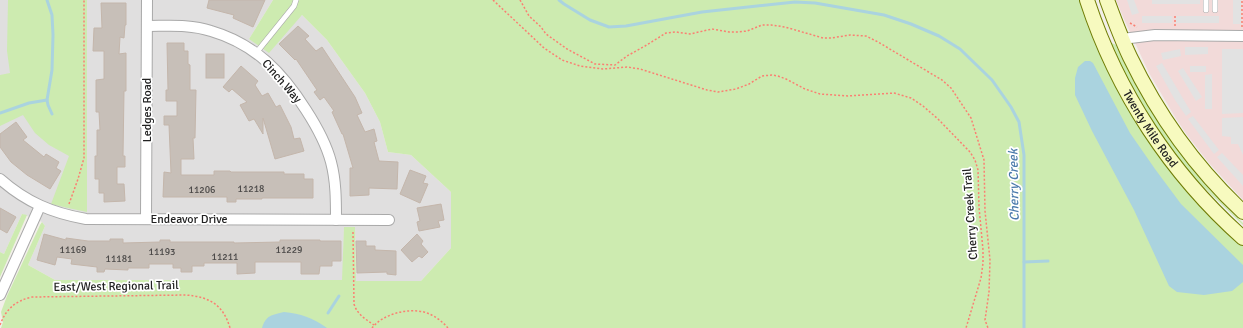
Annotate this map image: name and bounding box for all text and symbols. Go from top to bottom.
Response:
street label: Cinch Way [259,56,305,107]
street label: Ledges Road [140,78,155,142]
street label: Twenty Mile Road [1119,88,1181,171]
water label: Cherry Creek [1005,147,1023,221]
street label: Cherry Creek Trail [960,167,981,260]
house number: 11218 [237,183,265,195]
house number: 11206 [188,184,216,196]
street label: Endeavor Drive [150,212,228,227]
house number: 11169 [59,244,87,256]
house number: 11229 [275,244,303,256]
house number: 11193 [148,246,176,258]
house number: 11211 [211,251,239,263]
house number: 11181 [105,253,133,265]
street label: East/West Regional Trail [53,278,179,295]

